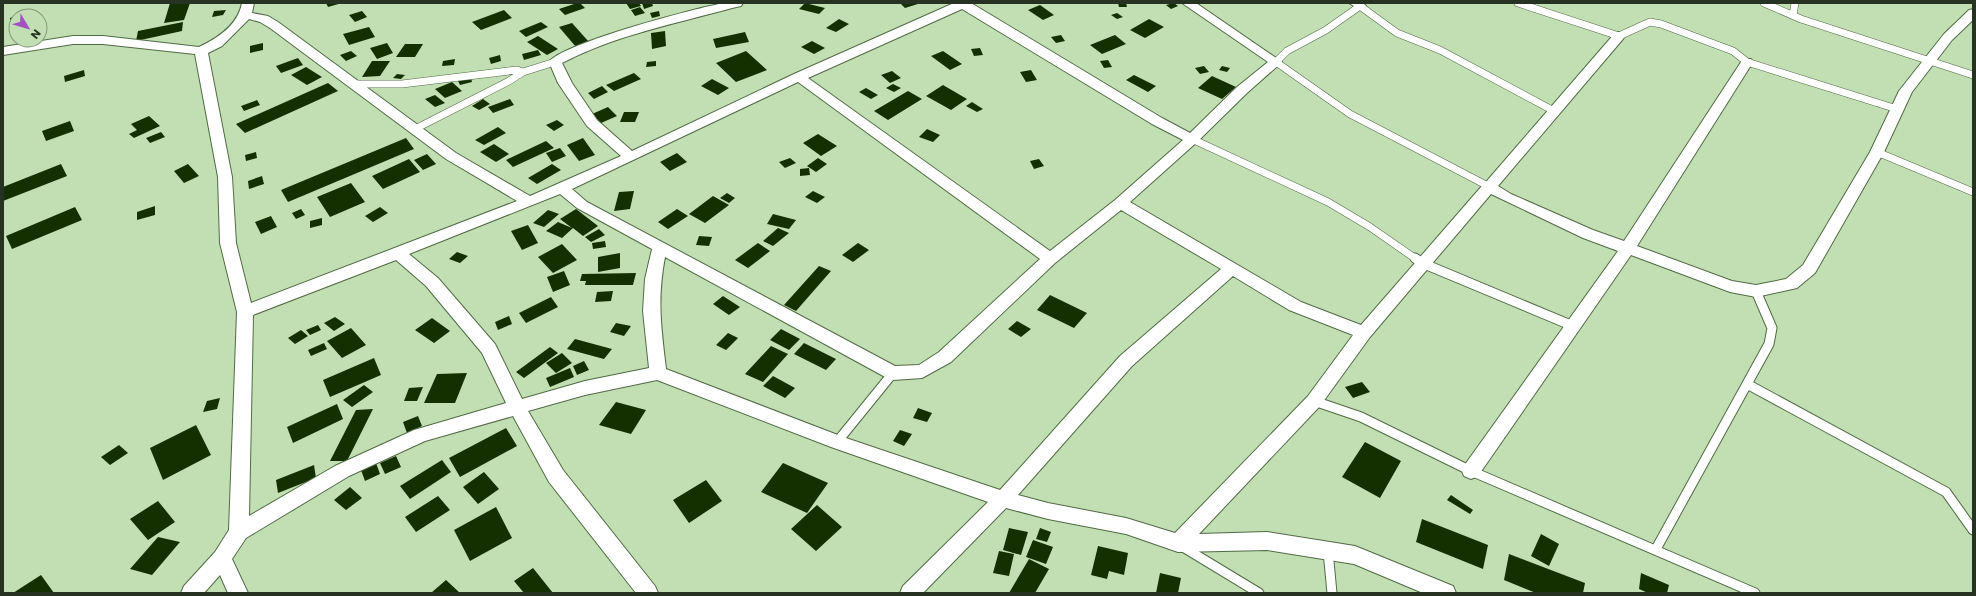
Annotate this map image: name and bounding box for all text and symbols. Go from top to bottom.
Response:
north arrow [8,8,48,48]
text: N [27,26,45,42]

